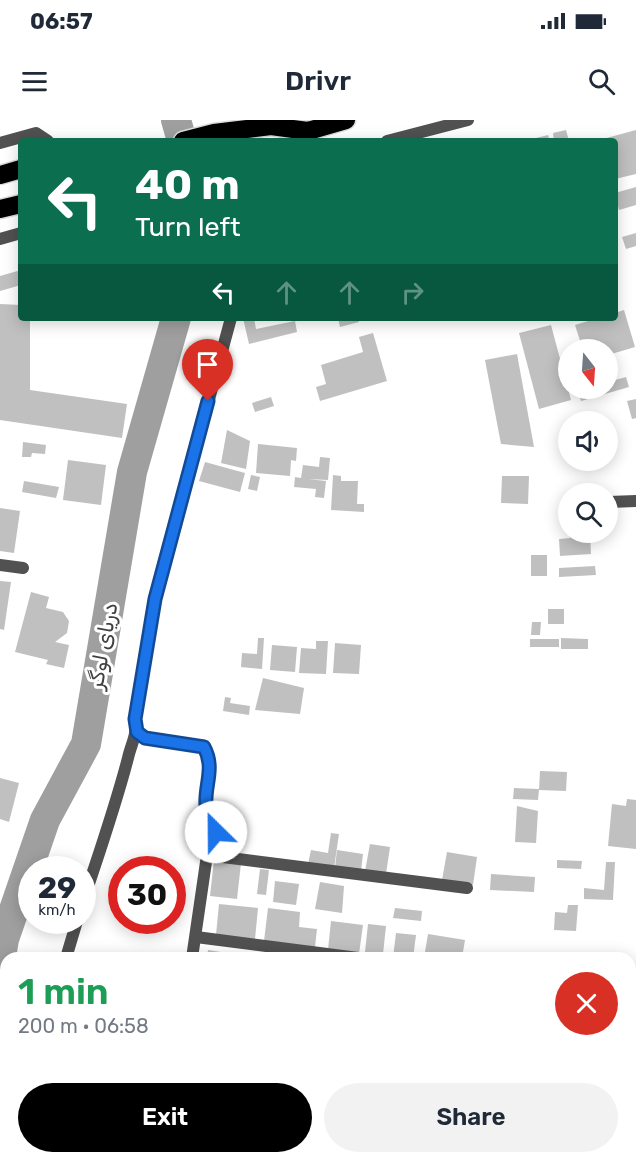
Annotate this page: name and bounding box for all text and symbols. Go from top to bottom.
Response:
text: 06:57 [30,8,93,35]
icon: menu [18,65,51,98]
text: Drivr [285,65,351,97]
icon: search [585,65,618,98]
text: 40 m [135,160,240,210]
icon: left [36,162,114,240]
text: Turn left [135,211,240,243]
icon: left [207,276,240,309]
icon: ahead [270,276,303,309]
icon: ahead [333,276,366,309]
icon: right [396,276,429,309]
pin [182,339,233,401]
north arrow [558,339,618,399]
map controls [558,339,618,543]
icon: arrive [191,348,224,381]
button: sound [558,411,618,471]
button: search [558,483,618,543]
water label: دریای لوگر [82,601,122,693]
position arrow [184,800,248,864]
speed limit sign: 30 [108,856,186,934]
text: 29 [38,870,76,906]
text: km/h [38,901,76,919]
text: 1 min [18,970,109,1013]
button: close [555,972,618,1035]
text: 200 m · 06:58 [18,1014,149,1038]
button: Exit [18,1083,312,1152]
button: Share [324,1083,618,1152]

